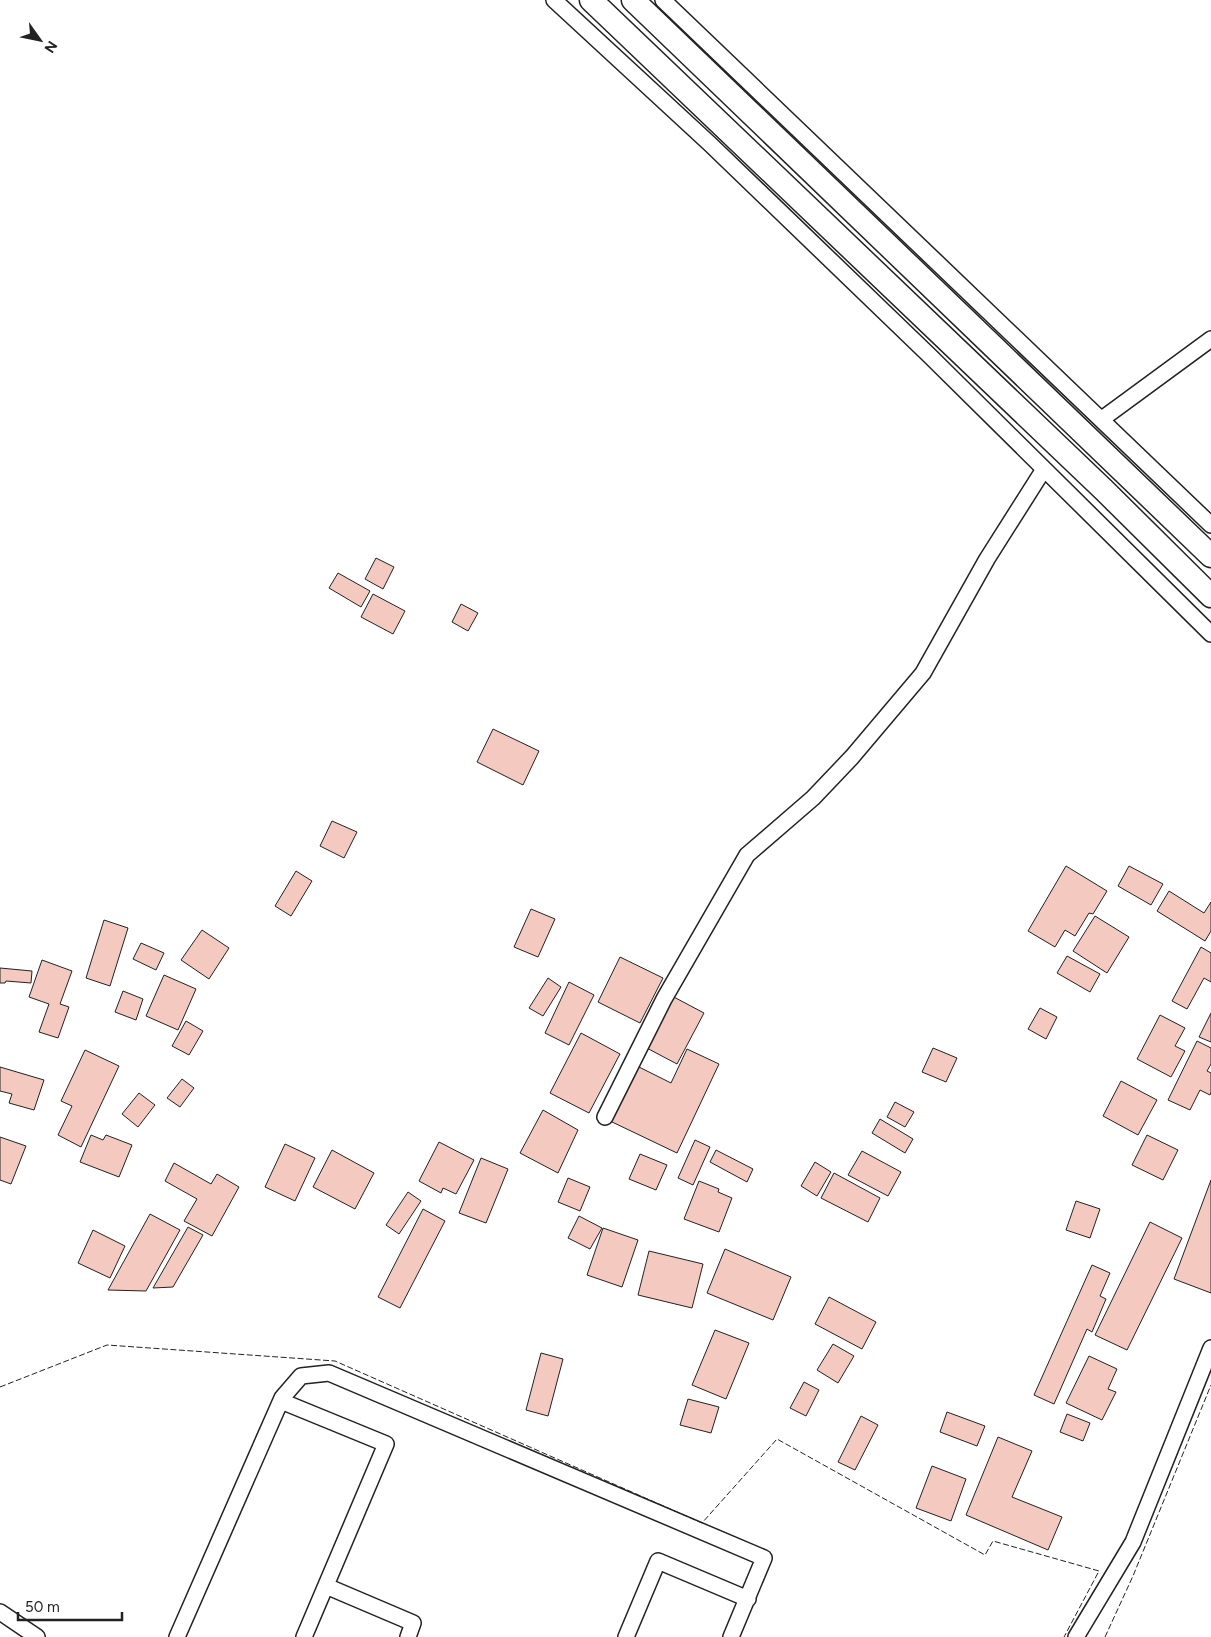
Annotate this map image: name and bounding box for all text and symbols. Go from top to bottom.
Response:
north arrow [15,15,65,65]
text: N [40,38,61,56]
scale bar [18,1590,121,1622]
text: 50 m [25,1598,60,1616]

